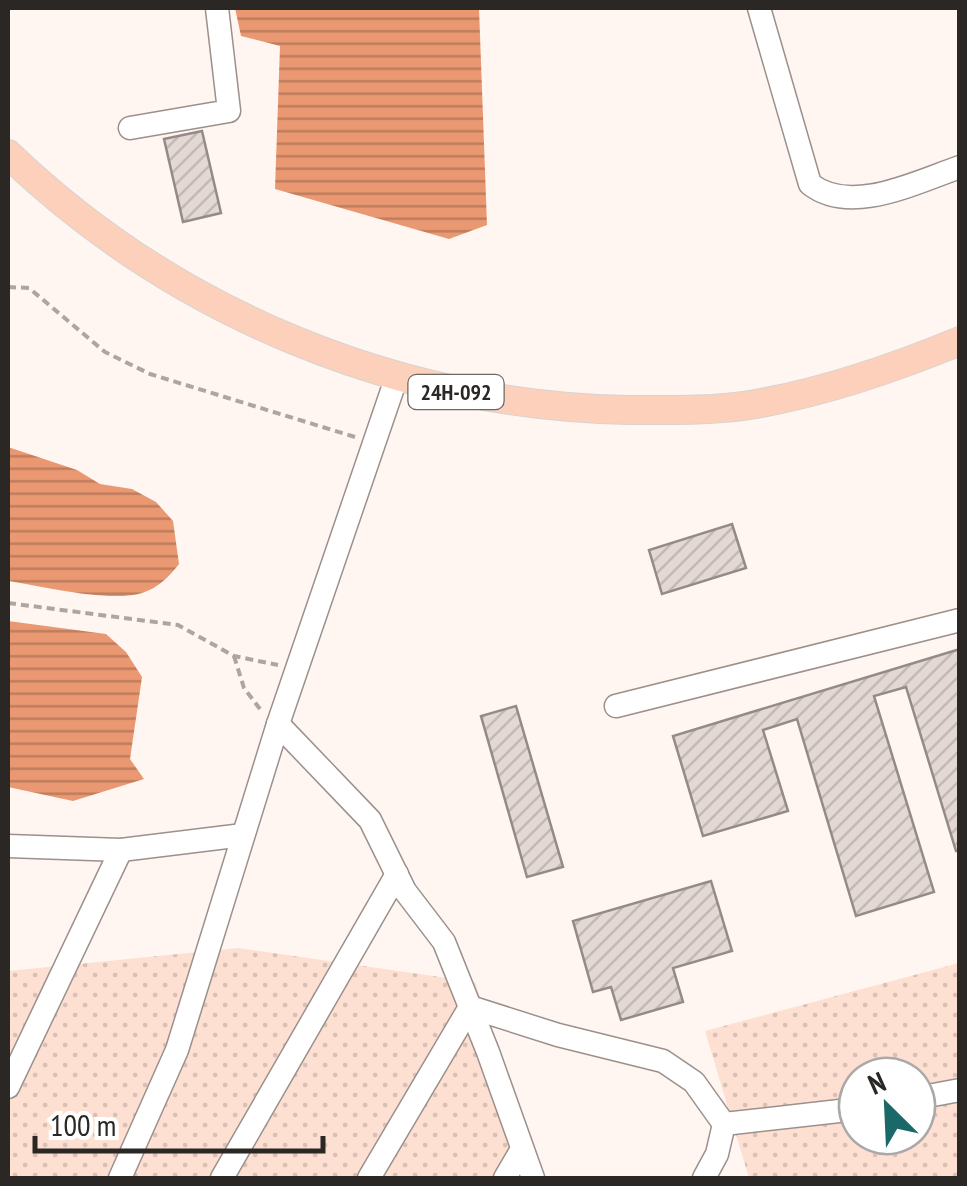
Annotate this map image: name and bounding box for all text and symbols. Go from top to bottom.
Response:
road number: 24Н-092 [408,375,504,409]
north arrow [837,1056,937,1156]
text: N [862,1063,891,1103]
scale bar [35,1091,322,1153]
text: 100 m [50,1105,116,1144]

